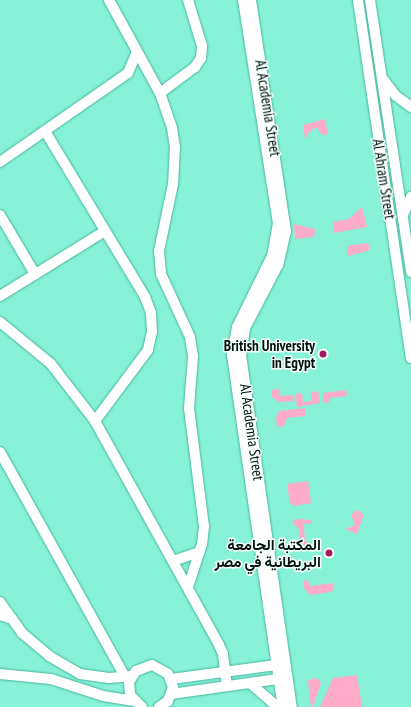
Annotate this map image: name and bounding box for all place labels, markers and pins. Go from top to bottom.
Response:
place label: British University in Egypt [224,336,315,371]
marker: British University in Egypt [318,349,328,359]
place label: المكتبة الجامعة البريطانية في مصر [215,535,321,570]
marker: المكتبة الجامعة البريطانية في مصر [324,548,334,558]

